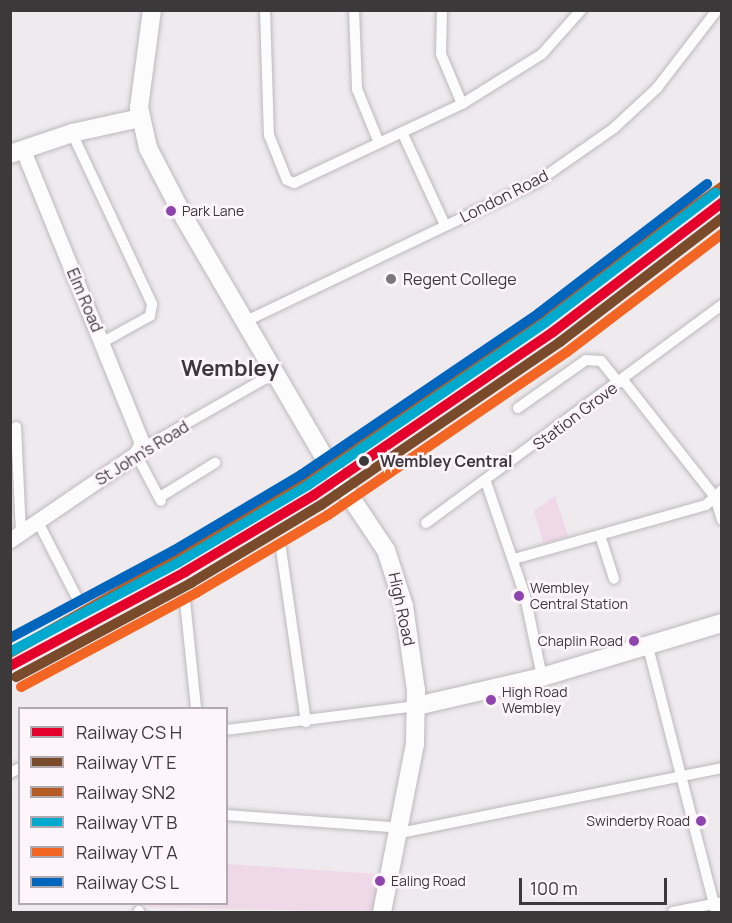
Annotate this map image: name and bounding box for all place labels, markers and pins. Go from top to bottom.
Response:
place label: Park Lane [182,203,244,219]
marker: Park Lane [165,205,177,217]
place label: Regent College [403,269,517,289]
marker: Regent College [384,272,398,286]
marker: Wembley Central [353,450,375,472]
place label: Wembley Central [380,451,512,471]
place label: Wembley Central Station [530,580,628,612]
marker: Wembley Central Station [513,590,525,602]
place label: Chaplin Road [538,633,623,649]
marker: Chaplin Road [628,635,640,647]
place label: High Road Wembley [502,684,567,716]
marker: High Road Wembley [485,694,497,706]
place label: Swinderby Road [586,813,690,829]
marker: Swinderby Road [695,815,707,827]
place label: Ealing Road [391,873,466,889]
marker: Ealing Road [374,875,386,887]

